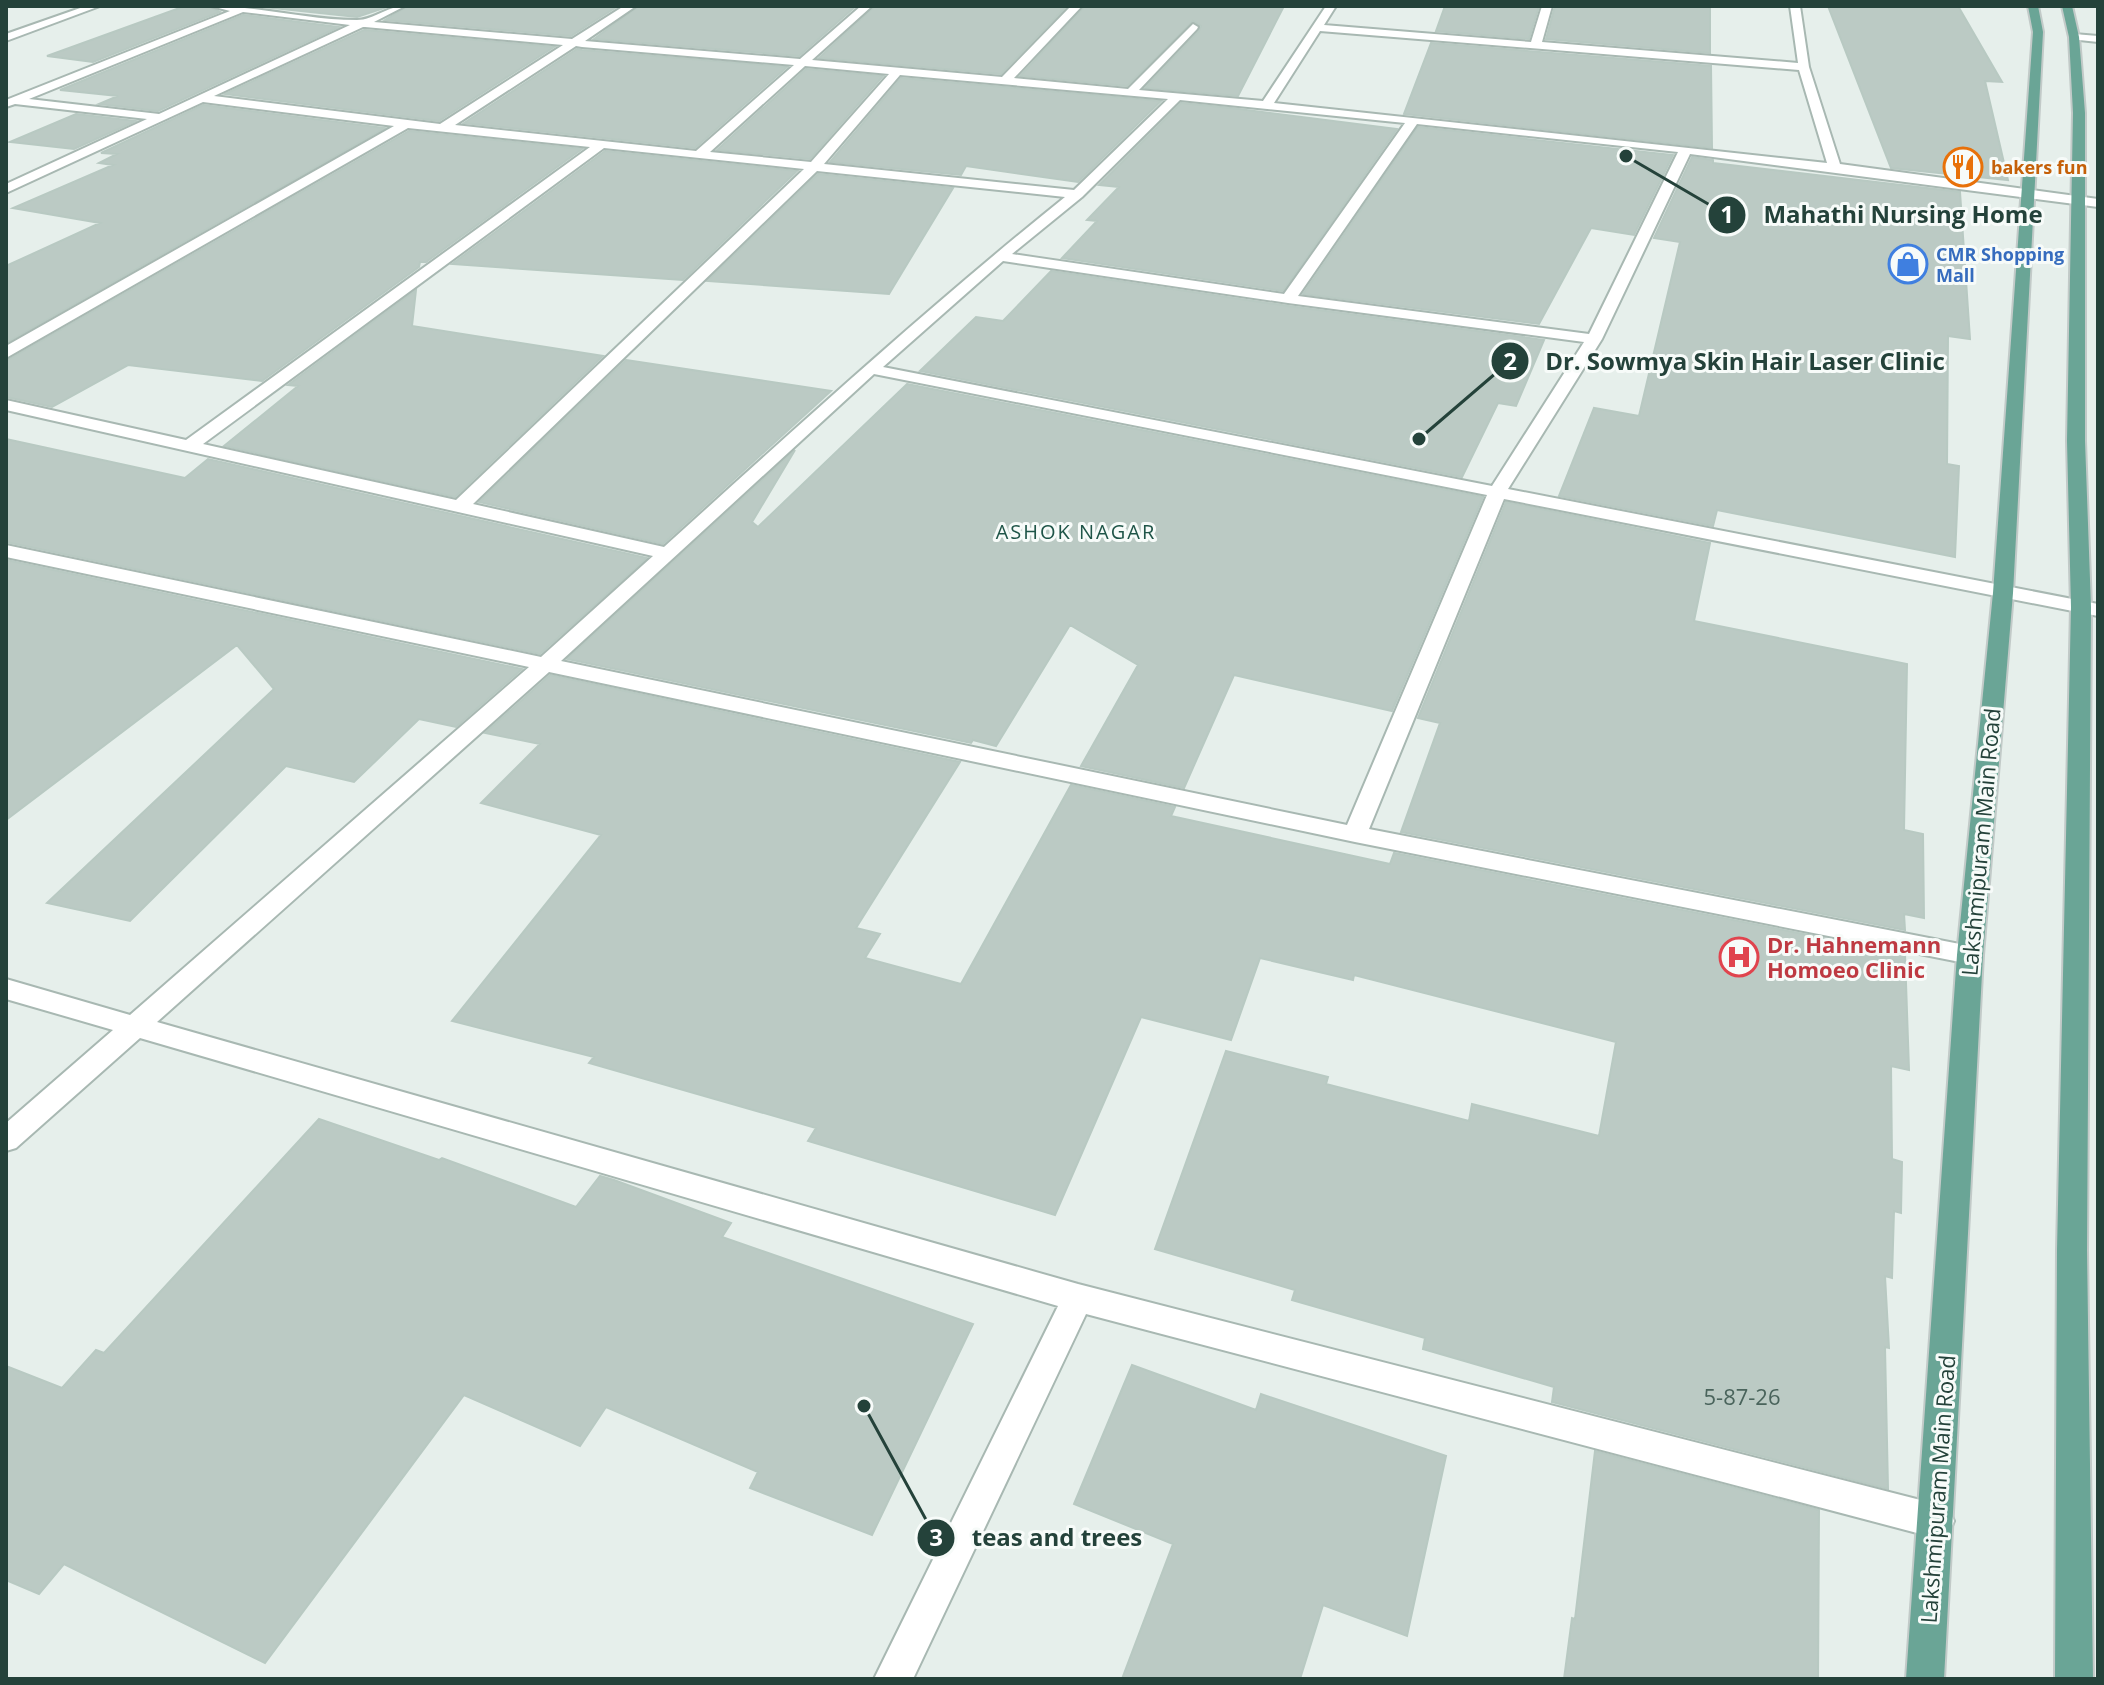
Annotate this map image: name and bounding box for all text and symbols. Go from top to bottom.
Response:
restaurant icon: bakers fun [1942,146,1984,188]
place label: bakers fun [1991,155,2088,179]
callout: Mahathi Nursing Home [1707,191,2059,239]
text: 1 [1720,197,1734,230]
text: Mahathi Nursing Home [1763,197,2043,230]
place label: CMR Shopping Mall [1936,242,2064,287]
shop icon: CMR Shopping Mall [1887,243,1929,285]
callout: Dr. Sowmya Skin Hair Laser Clinic [1490,337,1961,385]
text: 2 [1503,344,1517,377]
text: Dr. Sowmya Skin Hair Laser Clinic [1545,344,1945,377]
district label: ASHOK NAGAR [996,518,1156,545]
street label: Lakshmipuram Main Road [1953,707,2007,977]
place label: Dr. Hahnemann Homoeo Clinic [1767,929,1941,984]
hospital icon: Dr. Hahnemann Homoeo Clinic [1718,936,1760,978]
street label: Lakshmipuram Main Road [1913,1354,1961,1624]
house number: 5-87-26 [1703,1381,1781,1411]
callout: teas and trees [916,1514,1159,1562]
text: 3 [929,1520,943,1553]
text: teas and trees [972,1520,1142,1553]

